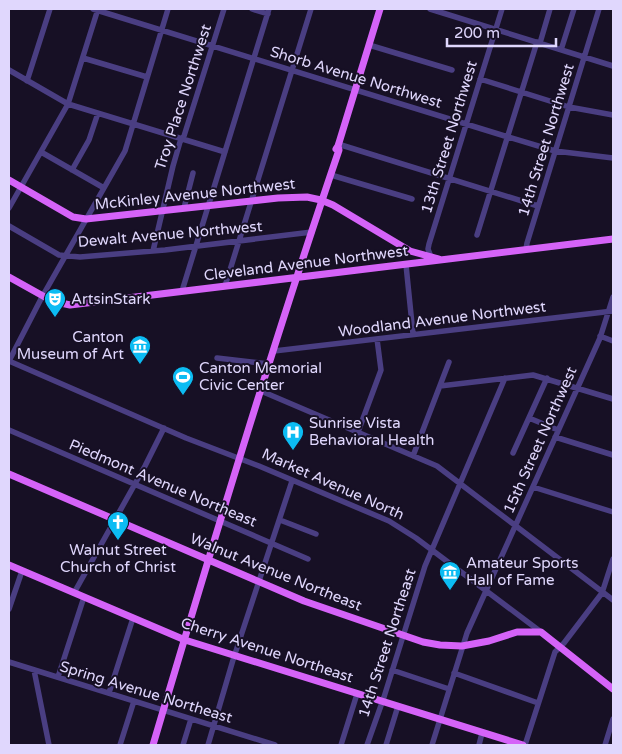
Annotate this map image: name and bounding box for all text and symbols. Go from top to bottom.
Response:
scale bar [447,15,556,47]
street label: Troy Place Northwest [151,22,215,172]
text: 200 m [454,24,500,42]
street label: Shorb Avenue Northwest [268,42,444,112]
street label: 13th Street Northwest [417,58,481,216]
street label: 14th Street Northwest [514,61,578,219]
street label: McKinley Avenue Northwest [94,174,296,213]
street label: Dewalt Avenue Northwest [77,217,263,251]
street label: Cleveland Avenue Northwest [203,241,409,284]
theatre icon: ArtsinStark [43,287,67,318]
place label: ArtsinStark [71,290,150,308]
street label: Woodland Avenue Northwest [337,297,547,341]
place label: Canton Museum of Art [17,328,124,363]
museum icon: Canton Museum of Art [128,334,152,365]
place label: Canton Memorial Civic Center [199,359,322,394]
street label: 15th Street Northwest [499,363,581,516]
sports icon: Canton Memorial Civic Center [171,365,195,396]
place label: Sunrise Vista Behavioral Health [309,414,435,449]
hospital icon: Sunrise Vista Behavioral Health [281,420,305,451]
street label: Piedmont Avenue Northeast [66,435,260,531]
street label: Market Avenue North [259,444,407,524]
church icon: Walnut Street Church of Christ [106,510,130,541]
street label: Walnut Avenue Northeast [188,529,365,615]
place label: Walnut Street Church of Christ [60,541,176,576]
place label: Amateur Sports Hall of Fame [466,554,578,589]
museum icon: Amateur Sports Hall of Fame [438,560,462,591]
street label: 14th Street Northeast [354,566,420,720]
street label: Cherry Avenue Northeast [178,614,356,687]
street label: Spring Avenue Northeast [58,657,235,727]

